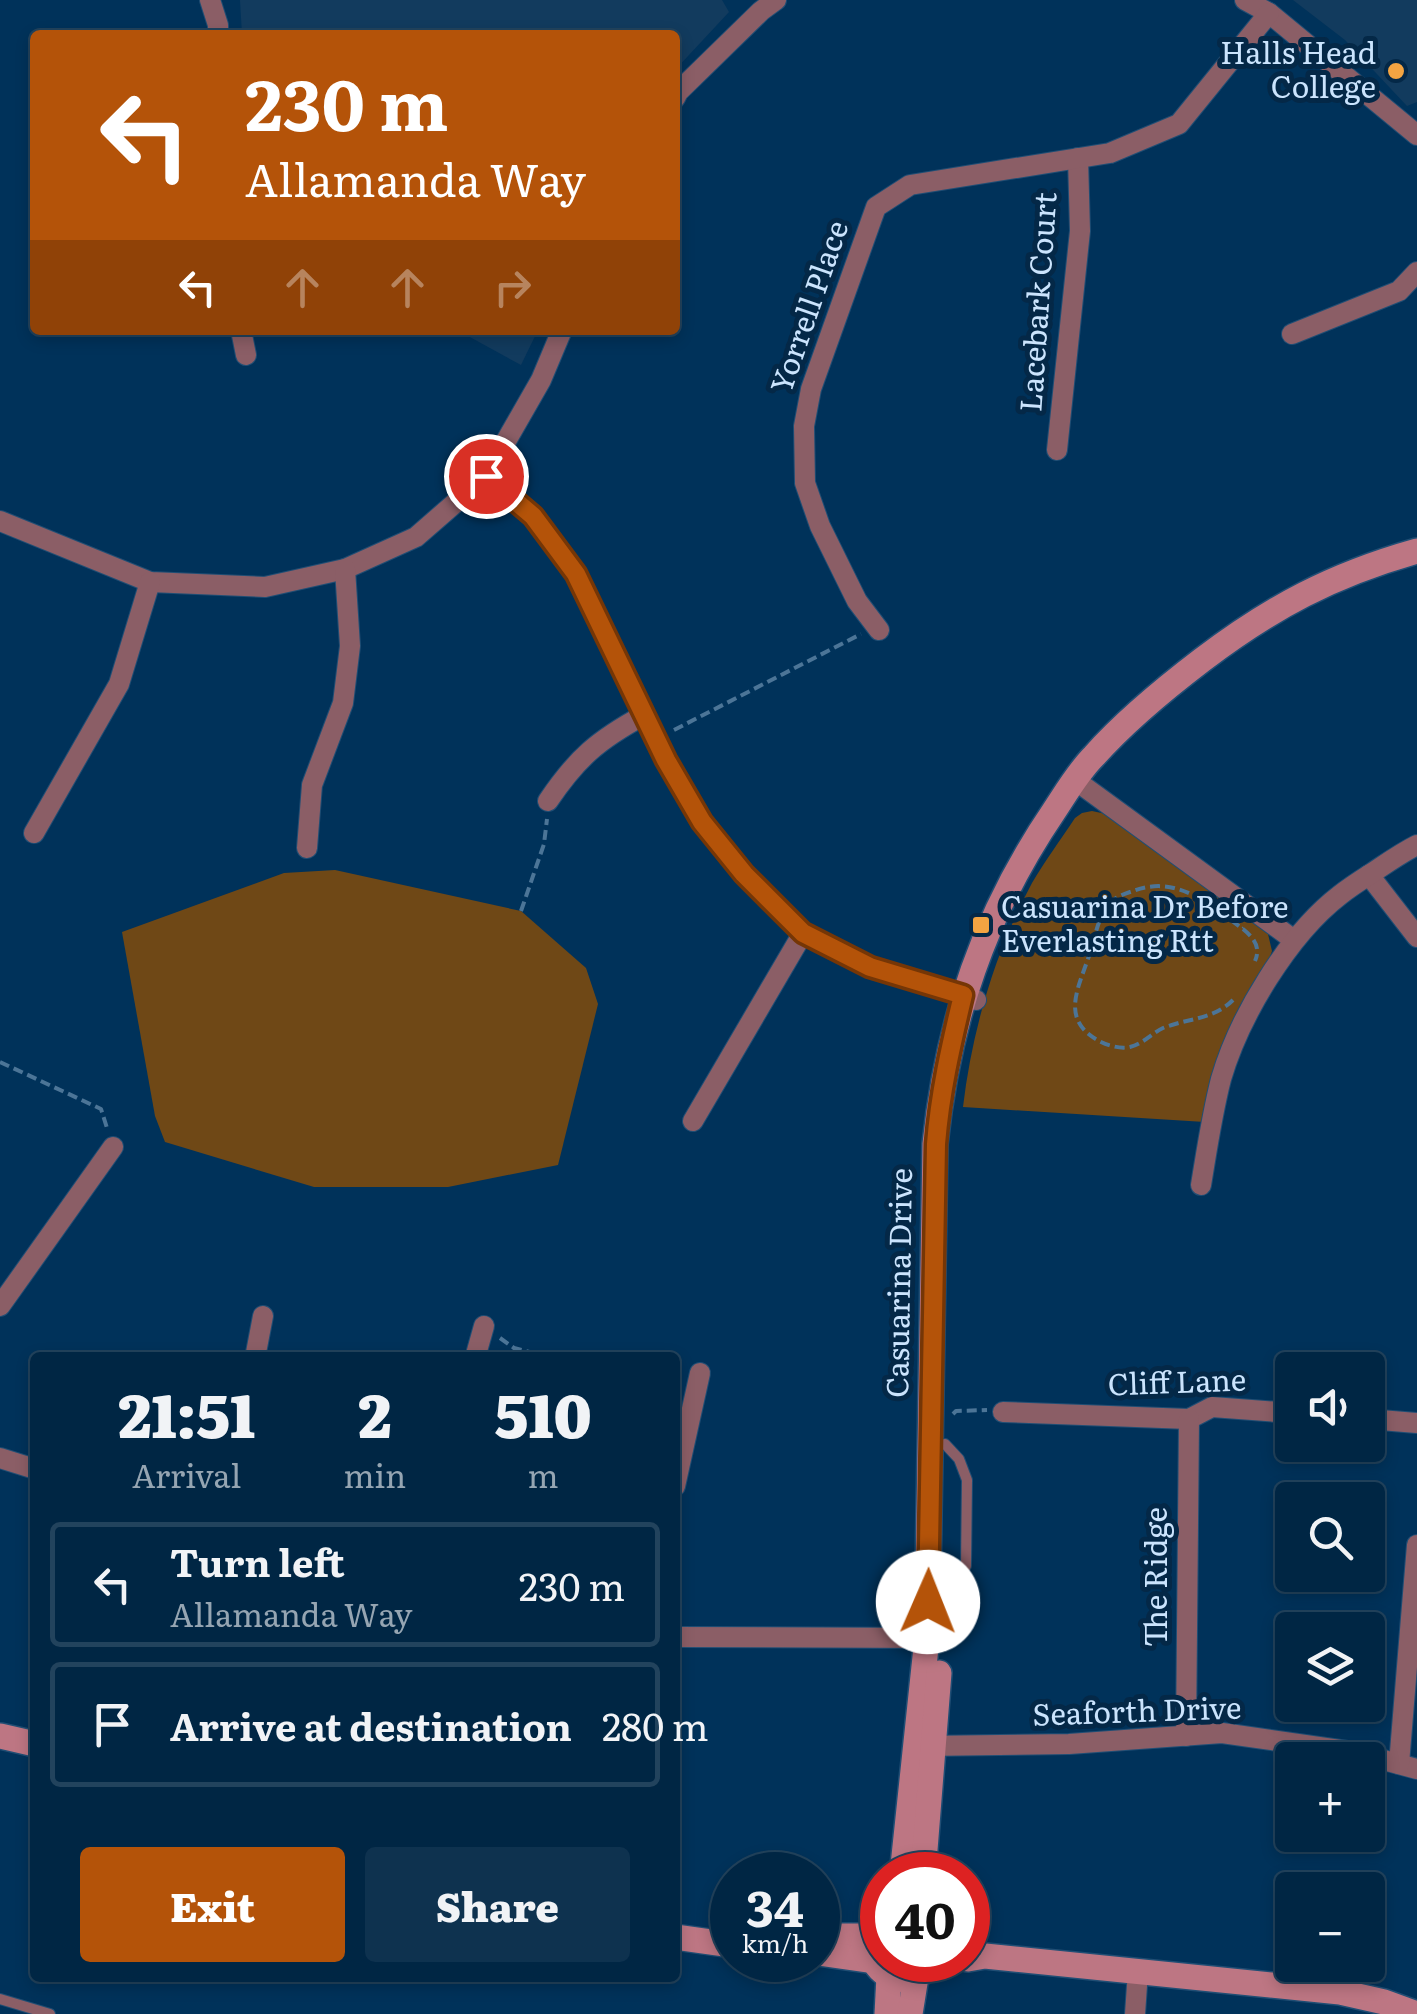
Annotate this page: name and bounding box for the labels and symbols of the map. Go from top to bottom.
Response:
place label: Halls Head College [1220,29,1376,107]
marker: Halls Head College [1385,60,1407,82]
street label: Lacebark Court [1006,190,1066,413]
street label: Yorrell Place [757,214,857,398]
pin [444,434,529,519]
place label: Casuarina Dr Before Everlasting Rtt [1001,883,1289,961]
marker: Casuarina Dr Before Everlasting Rtt [970,914,992,936]
street label: Casuarina Drive [873,1168,921,1398]
street label: Cliff Lane [1107,1356,1247,1404]
street label: The Ridge [1132,1507,1176,1647]
position arrow [876,1550,980,1654]
street label: Seaforth Drive [1032,1683,1242,1735]
speed limit sign: 40 [860,1852,990,1982]

